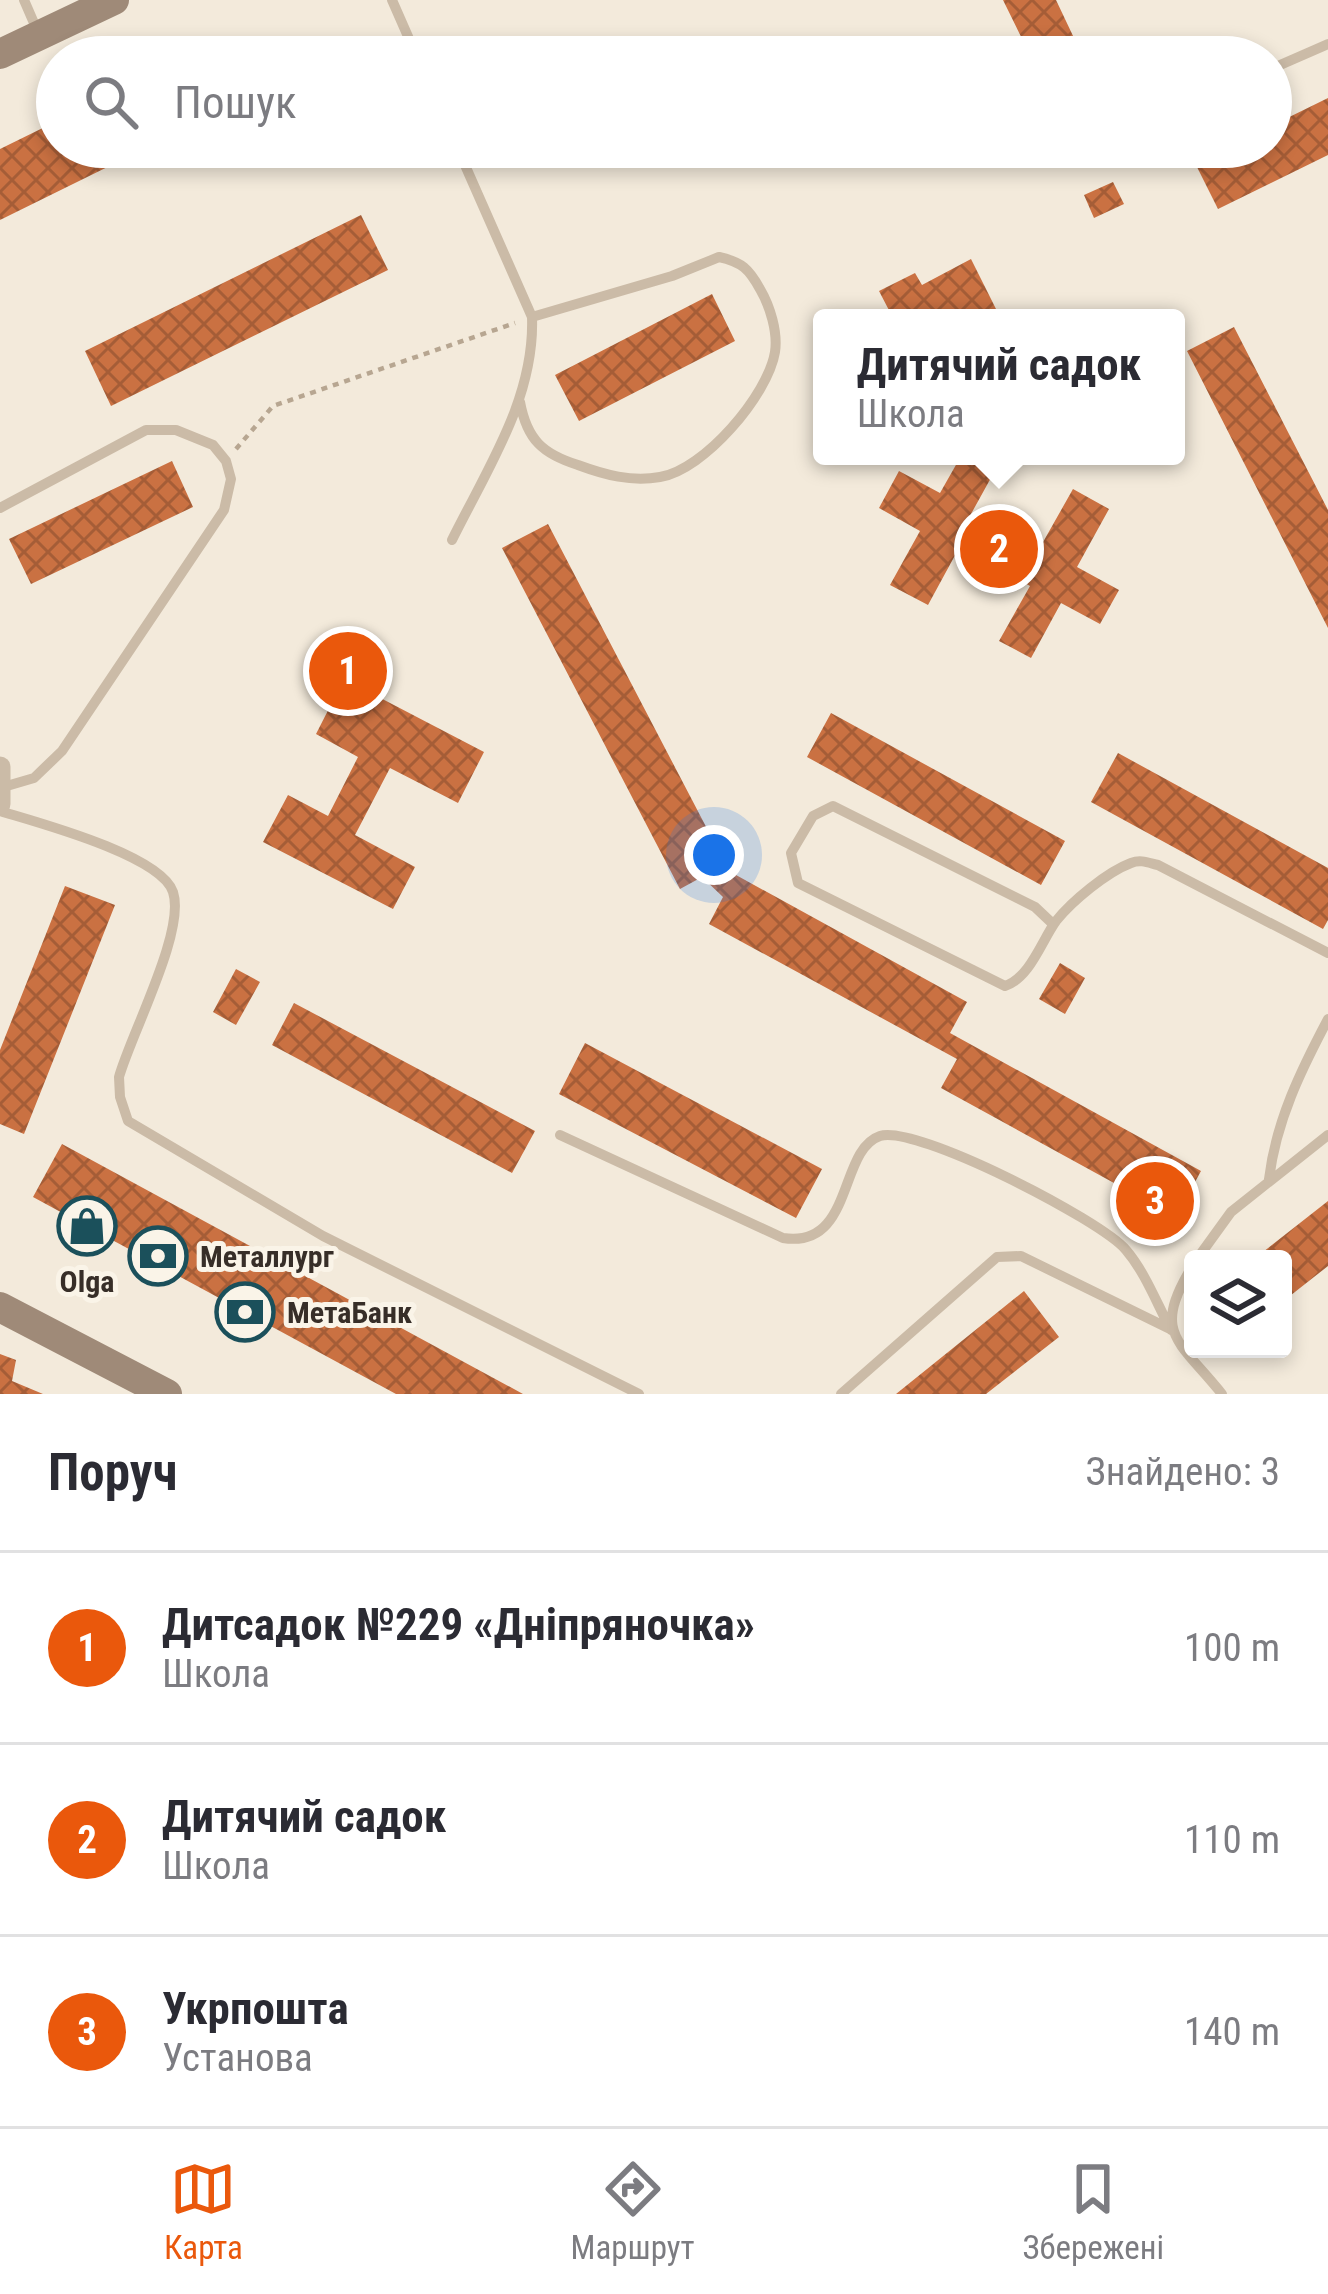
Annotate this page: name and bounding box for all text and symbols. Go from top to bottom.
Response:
search box [36,36,1292,168]
icon: search [78,69,144,135]
text: Пошук [174,76,297,129]
popup [813,309,1185,465]
text: Дитячий садок [857,338,1141,391]
text: Школа [857,391,965,437]
pin: 2 [960,504,1038,594]
pin: 1 [309,626,387,716]
your location [684,825,744,885]
pin: 3 [1116,1156,1194,1246]
shop icon: Olga [56,1195,118,1257]
bank icon: Металлург [127,1225,189,1287]
place label: Металлург [200,1239,334,1274]
map controls [1184,1250,1292,1358]
button: layers [1184,1250,1292,1358]
place label: Olga [60,1264,114,1299]
bank icon: МетаБанк [214,1281,276,1343]
place label: МетаБанк [287,1295,412,1330]
text: Поруч [48,1443,177,1502]
text: Знайдено: 3 [1086,1449,1280,1495]
text: Дитсадок №229 «Дніпряночка» [162,1598,755,1651]
text: 1 [77,1625,97,1671]
text: 100 m [1184,1625,1280,1671]
text: Школа [162,1651,270,1697]
text: Дитячий садок [162,1790,446,1843]
text: 2 [77,1817,97,1863]
text: 110 m [1184,1817,1280,1863]
text: Школа [162,1843,270,1889]
text: Укрпошта [162,1982,349,2035]
text: 3 [77,2009,97,2055]
text: 140 m [1184,2009,1280,2055]
text: Установа [162,2035,313,2081]
tab: Карта [164,2156,243,2267]
tab: Маршрут [571,2156,695,2267]
tab: Збережені [1022,2156,1164,2267]

